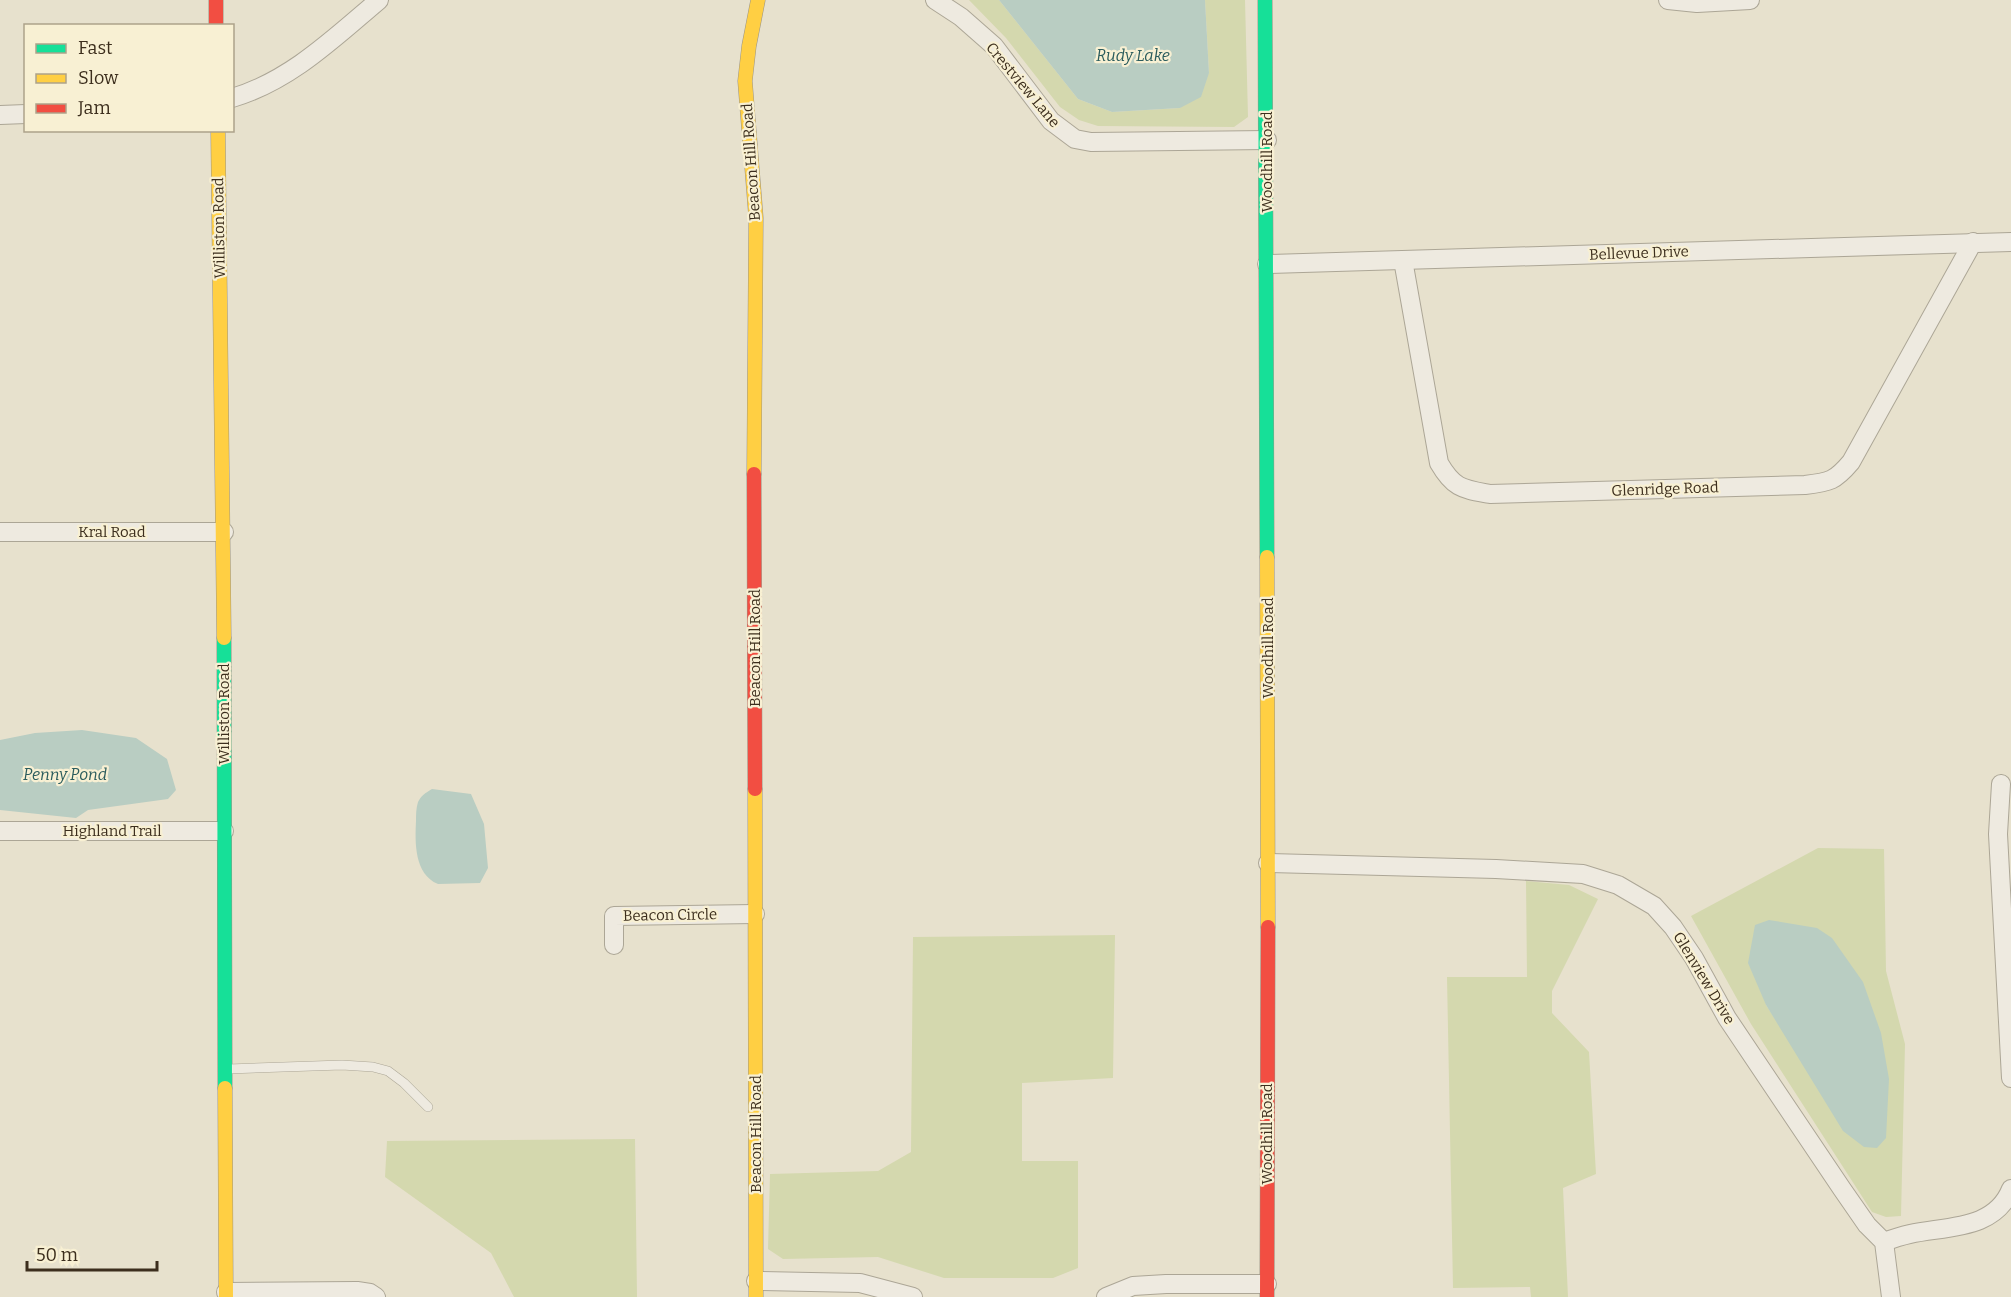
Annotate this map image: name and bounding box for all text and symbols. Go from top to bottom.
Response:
legend [24,24,234,132]
text: Fast [78,37,113,59]
street label: Crestview Lane [982,39,1064,131]
water label: Rudy Lake [1096,46,1170,65]
text: Slow [78,67,119,89]
text: Jam [77,97,111,119]
street label: Beacon Hill Road [738,103,764,221]
street label: Woodhill Road [1258,111,1276,213]
street label: Williston Road [209,177,229,279]
street label: Bellevue Drive [1589,242,1689,264]
street label: Glenridge Road [1611,478,1719,500]
street label: Kral Road [78,523,146,541]
street label: Beacon Hill Road [746,589,764,707]
street label: Woodhill Road [1259,597,1277,699]
street label: Williston Road [215,663,233,765]
water label: Penny Pond [23,765,107,784]
street label: Highland Trail [62,822,162,840]
street label: Beacon Circle [623,905,717,925]
street label: Glenview Drive [1669,928,1739,1028]
street label: Beacon Hill Road [747,1075,765,1193]
street label: Woodhill Road [1258,1083,1276,1185]
scale bar [27,1234,158,1272]
text: 50 m [36,1244,78,1266]

